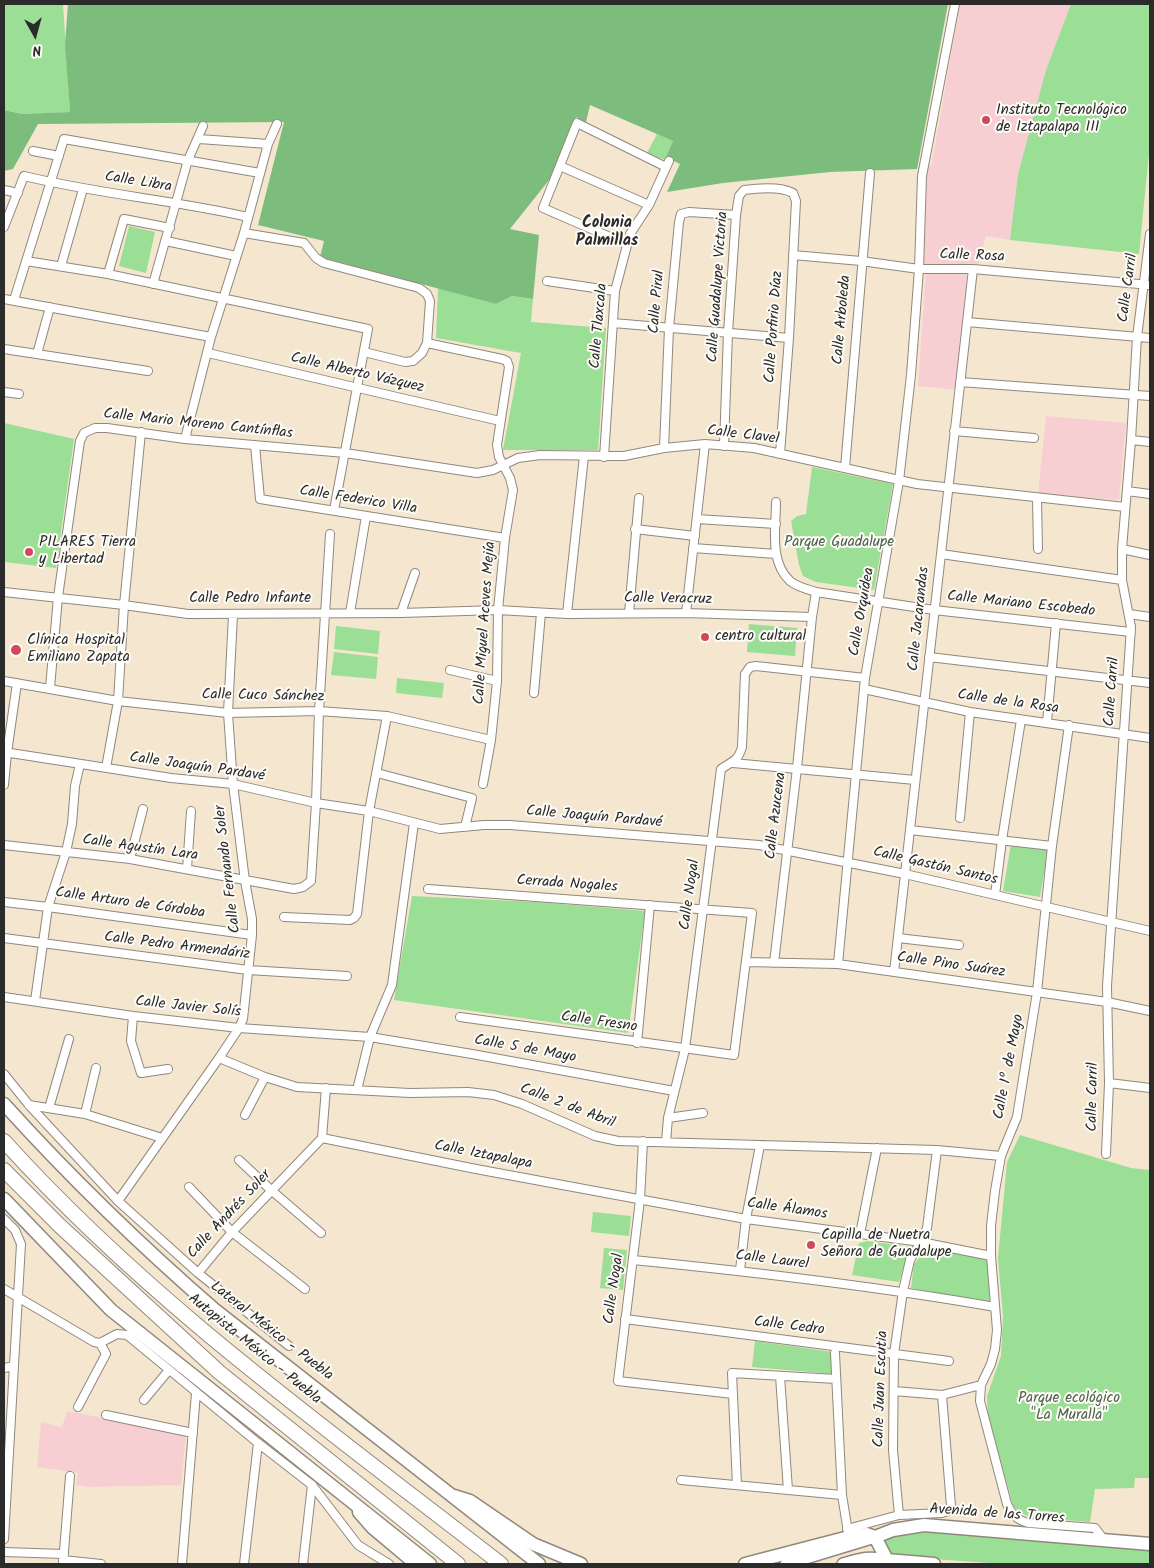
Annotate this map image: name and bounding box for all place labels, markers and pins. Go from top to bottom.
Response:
place label: Instituto Tecnológico de Iztapalapa III [996,102,1127,137]
marker: Instituto Tecnológico de Iztapalapa III [980,114,992,126]
place label: PILARES Tierra y Libertad [39,534,136,569]
marker: PILARES Tierra y Libertad [23,546,35,558]
place label: centro cultural [715,628,806,646]
marker: centro cultural [699,631,711,643]
place label: Clínica Hospital Emiliano Zapata [27,632,130,667]
marker: Clínica Hospital Emiliano Zapata [9,643,23,657]
place label: Capilla de Nuetra Señora de Guadalupe [821,1227,951,1262]
marker: Capilla de Nuetra Señora de Guadalupe [805,1239,817,1251]

